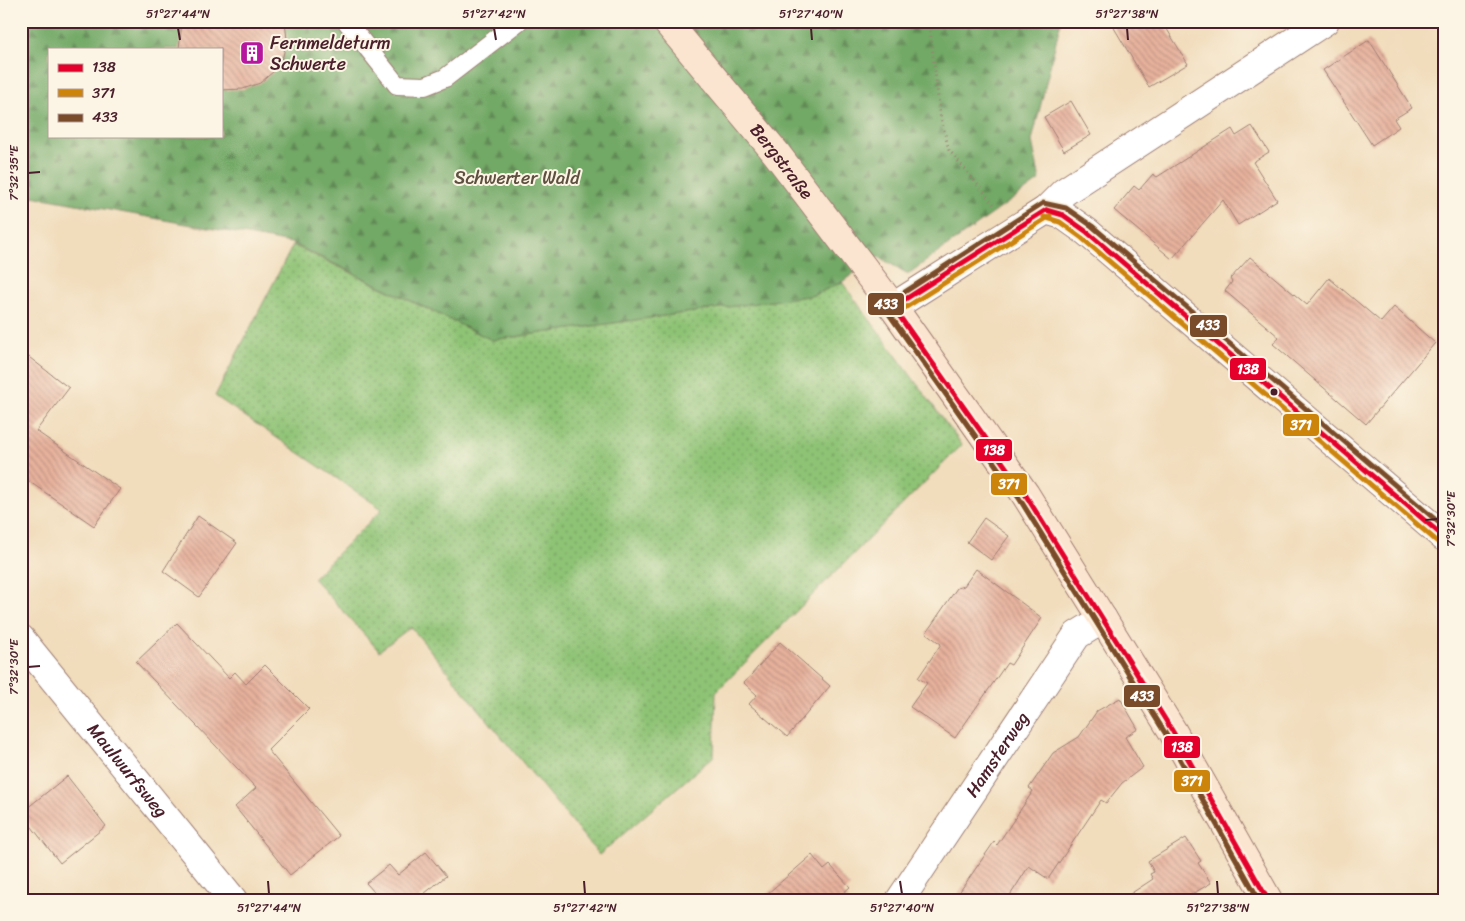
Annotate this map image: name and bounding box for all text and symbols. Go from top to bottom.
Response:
text: 51°27'44"N [146,3,211,25]
text: 51°27'42"N [462,3,526,25]
text: 51°27'40"N [779,3,844,25]
text: 51°27'38"N [1096,3,1159,25]
place label: Fernmeldeturm Schwerte [270,27,391,80]
building icon: Fernmeldeturm Schwerte [239,40,265,66]
legend [48,48,222,138]
text: 138 [92,54,116,80]
text: 371 [92,80,115,106]
text: 433 [92,104,118,130]
street label: Bergstraße [741,116,822,207]
text: 7°32'35"E [3,144,25,201]
park label: Schwerter Wald [454,162,581,194]
line badge: 433 [867,292,905,316]
text: 433 [873,292,898,317]
text: 433 [1195,313,1220,338]
line badge: 433 [1189,314,1228,338]
line badge: 138 [1229,357,1267,381]
text: 138 [1237,357,1260,382]
unlabelled marker [1269,387,1279,397]
line badge: 371 [1282,413,1320,437]
text: 371 [1289,413,1312,438]
line badge: 138 [975,438,1013,462]
text: 138 [983,438,1006,463]
line badge: 371 [990,472,1028,496]
text: 371 [997,472,1020,497]
text: 7°32'30"E [1440,490,1462,547]
text: 7°32'30"E [3,638,25,695]
line badge: 433 [1123,684,1161,708]
text: 433 [1129,684,1154,709]
street label: Hamsterweg [957,705,1038,804]
street label: Maulwurfsweg [79,715,176,825]
line badge: 138 [1163,735,1201,759]
text: 138 [1171,735,1194,760]
line badge: 371 [1173,769,1211,793]
text: 371 [1180,769,1203,794]
text: 51°27'44"N [237,897,302,919]
text: 51°27'42"N [553,897,617,919]
text: 51°27'40"N [870,897,935,919]
text: 51°27'38"N [1187,897,1250,919]

